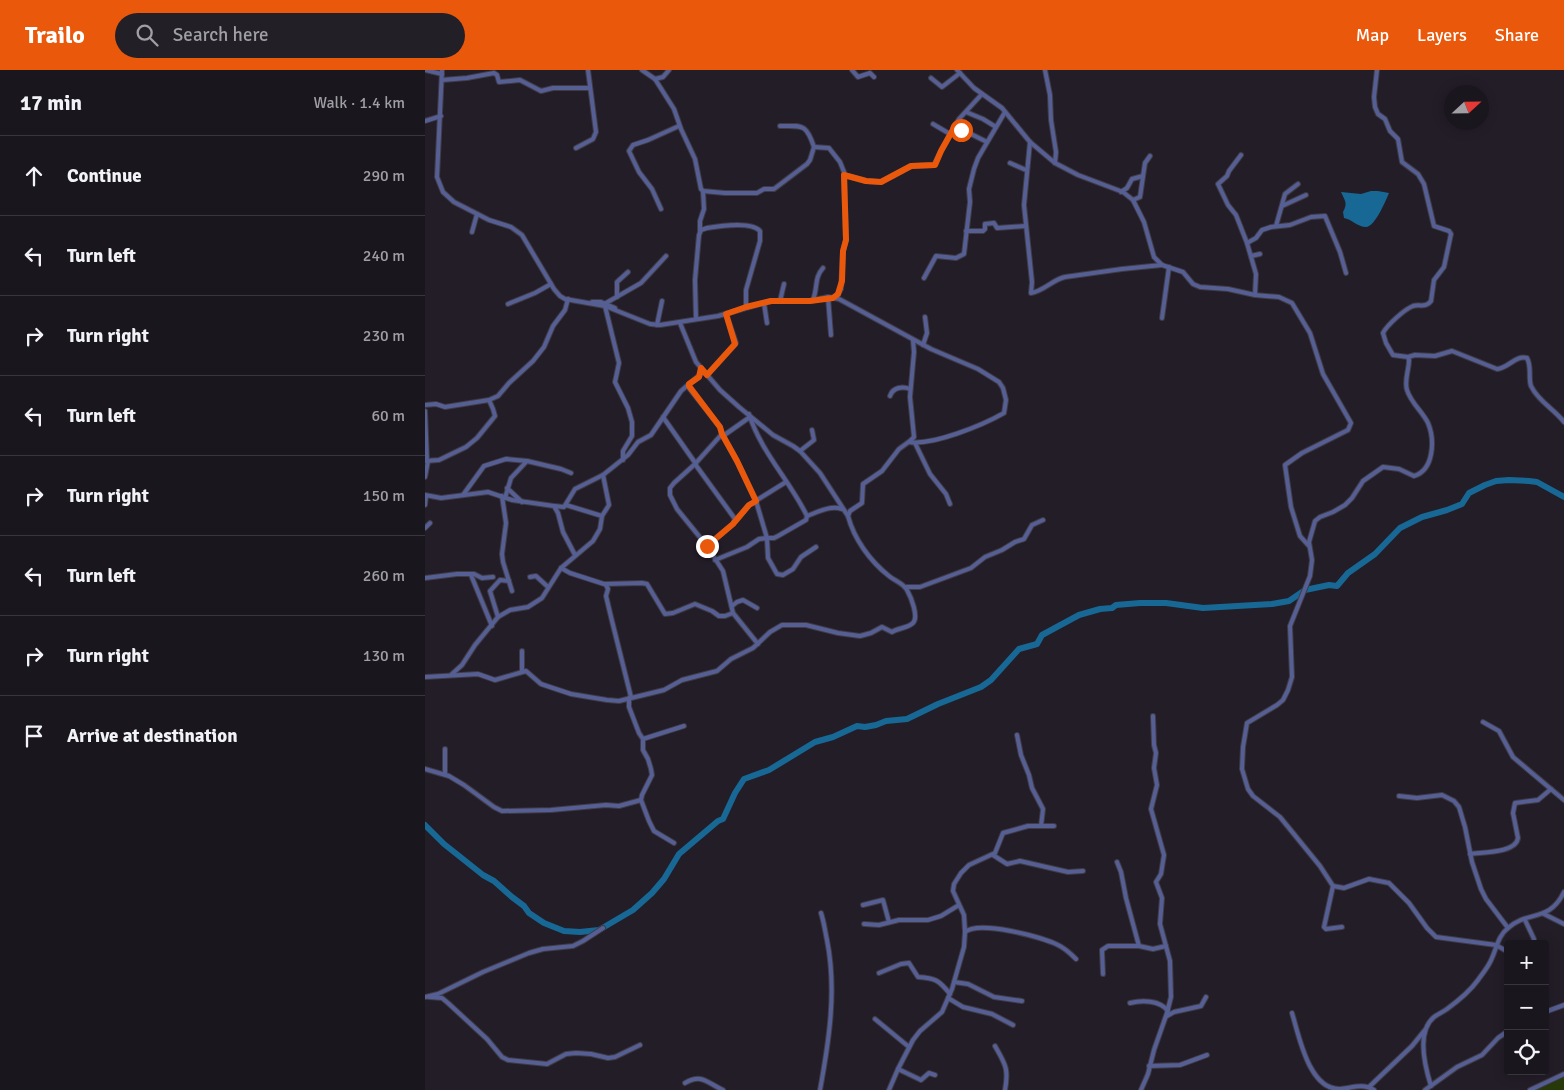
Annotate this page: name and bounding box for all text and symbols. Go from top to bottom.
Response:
search box [115,13,465,58]
text: Trailo [25,20,85,50]
icon: search [133,21,161,49]
text: Search here [173,23,269,47]
text: Map [1356,24,1389,46]
text: Layers [1417,24,1467,46]
text: Share [1495,24,1539,46]
north arrow [1444,85,1489,130]
text: 17 min [20,90,82,116]
text: Walk · 1.4 km [313,93,405,113]
route start [950,119,973,142]
icon: ahead [20,162,48,190]
text: Continue [67,164,142,188]
text: 290 m [363,166,405,186]
icon: left [20,242,48,270]
text: Turn left [67,244,136,268]
text: 240 m [363,246,405,266]
icon: right [20,322,48,350]
text: Turn right [67,324,149,348]
text: 230 m [363,326,405,346]
icon: left [20,402,48,430]
text: Turn left [67,404,136,428]
text: 60 m [371,406,405,426]
icon: right [20,482,48,510]
text: Turn right [67,484,149,508]
text: 150 m [363,486,405,506]
route end [696,535,719,558]
icon: left [20,562,48,590]
text: Turn left [67,564,136,588]
text: 260 m [363,566,405,586]
icon: right [20,642,48,670]
text: Turn right [67,644,149,668]
text: 130 m [363,646,405,666]
icon: arrive [20,722,48,750]
text: Arrive at destination [67,724,238,748]
map controls [1504,940,1549,1075]
button: + [1504,940,1549,985]
button: − [1504,985,1549,1030]
button: locate [1504,1030,1549,1075]

